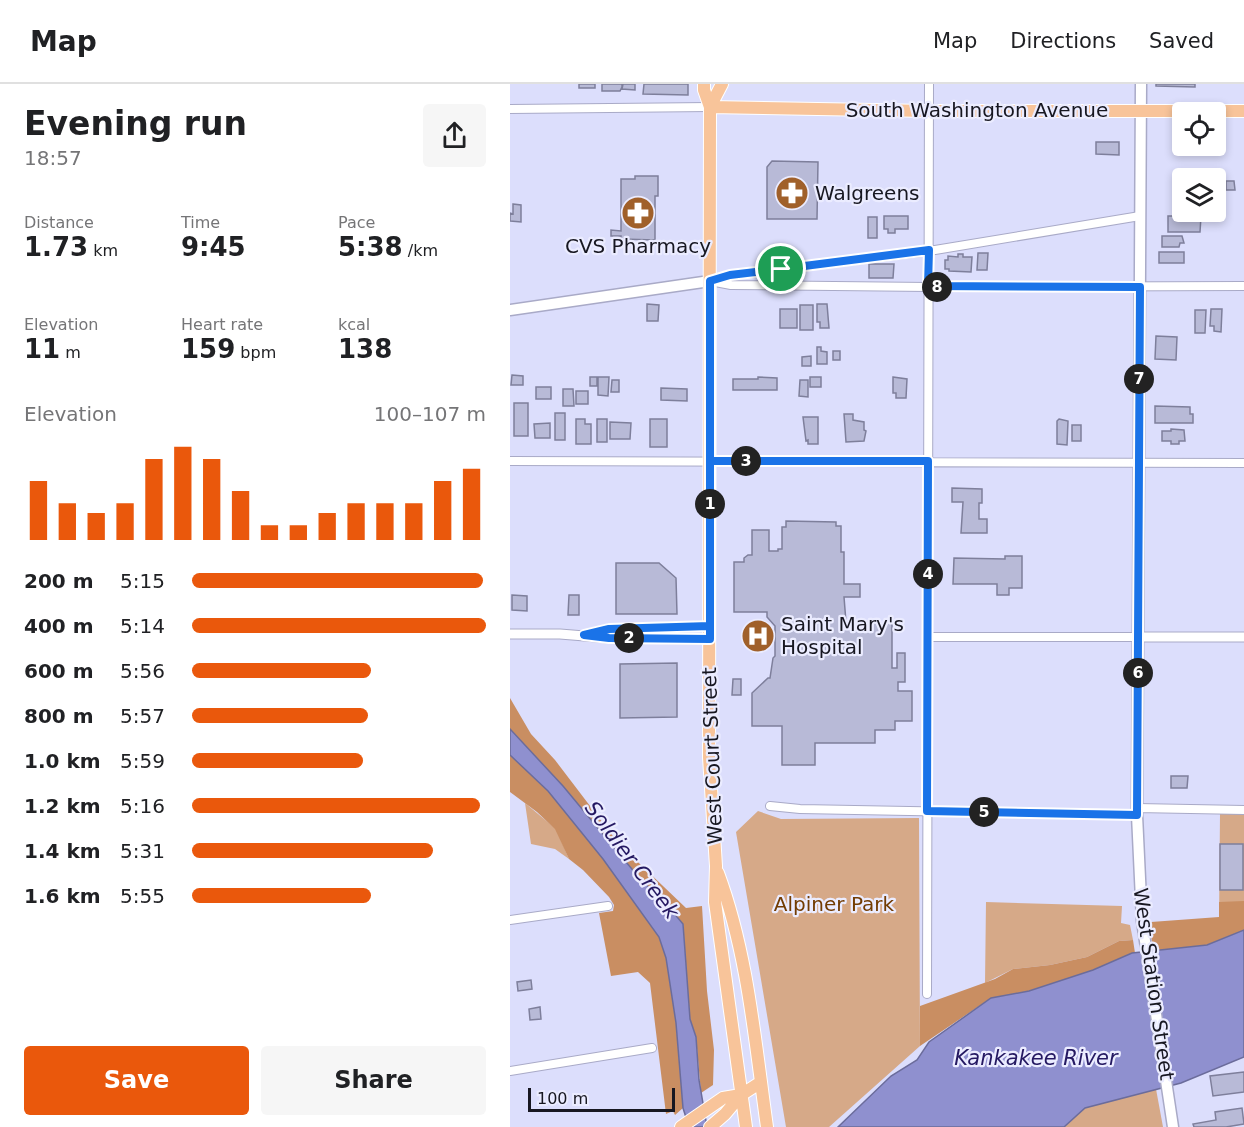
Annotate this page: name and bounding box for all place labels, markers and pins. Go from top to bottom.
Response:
pharmacy icon: Walgreens [774,175,810,211]
place label: Walgreens [815,181,920,205]
pharmacy icon: CVS Pharmacy [620,195,656,231]
place label: CVS Pharmacy [565,234,711,258]
pin [755,243,806,294]
pin: 8 [922,272,952,302]
pin: 7 [1124,364,1154,394]
pin: 3 [731,446,761,476]
pin: 1 [695,489,725,519]
pin: 4 [913,559,943,589]
place label: Saint Mary's Hospital [781,612,904,659]
hospital icon: Saint Mary's Hospital [740,618,776,654]
pin: 2 [614,623,644,653]
pin: 6 [1123,658,1153,688]
pin: 5 [969,797,999,827]

